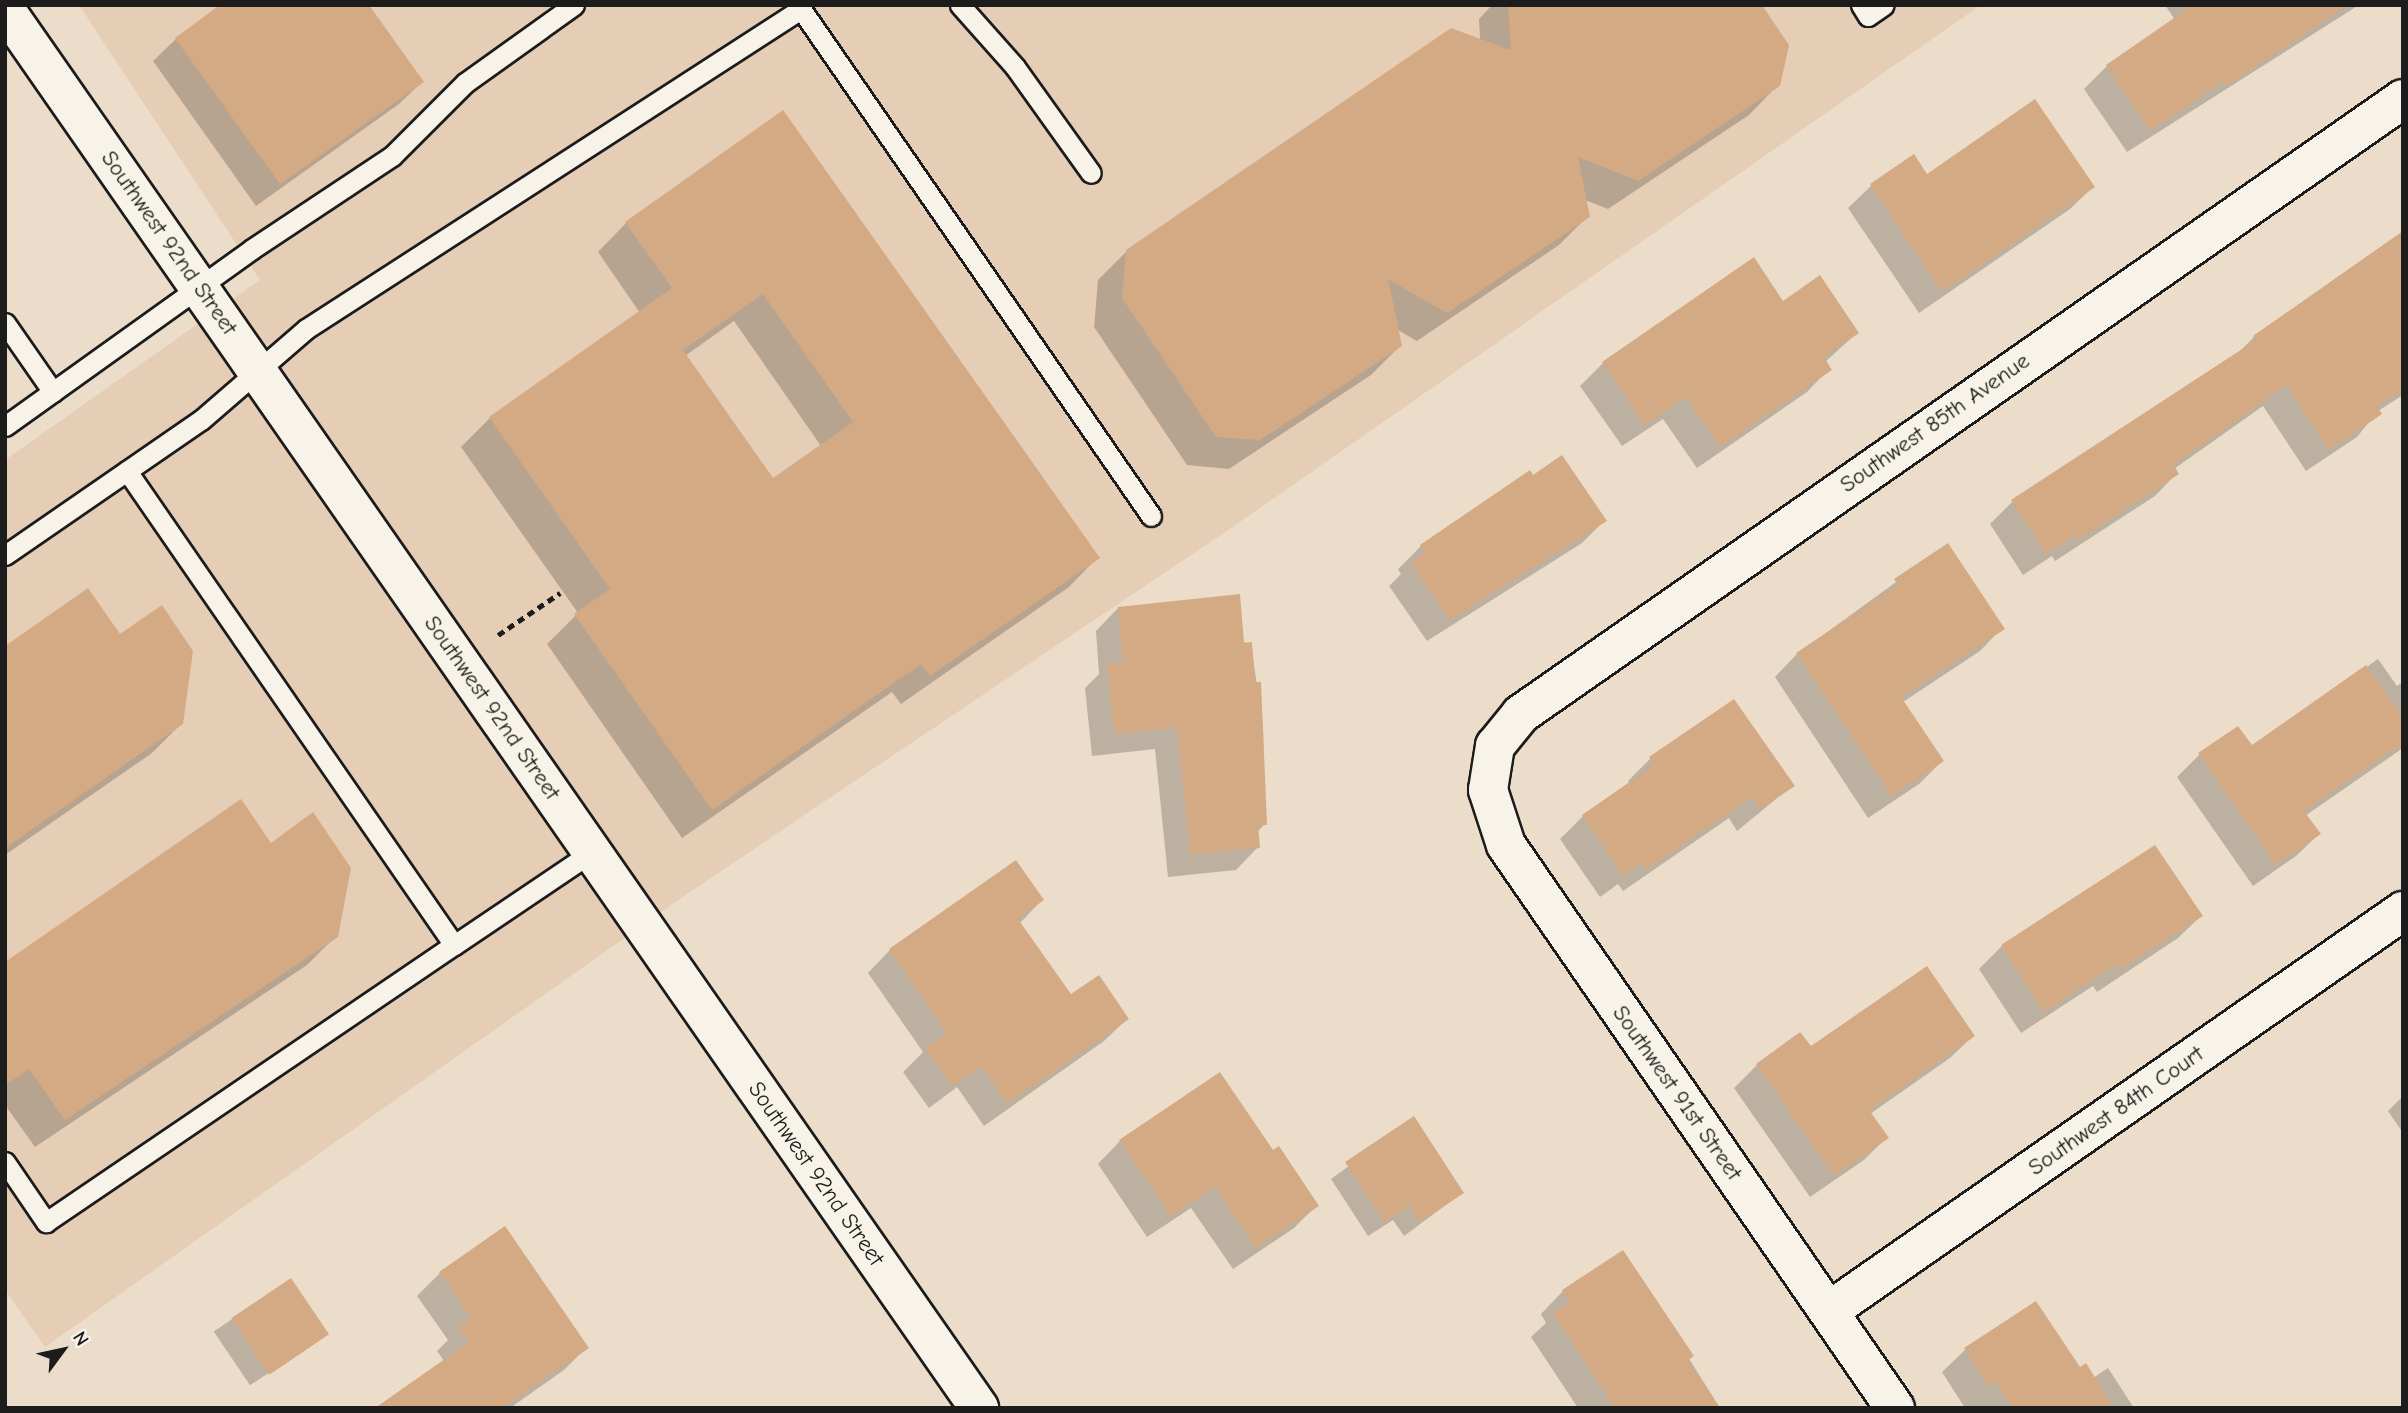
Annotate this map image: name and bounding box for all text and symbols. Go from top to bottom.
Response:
street label: Southwest 92nd Street [95,146,243,340]
street label: Southwest 85th Avenue [1835,347,2035,499]
street label: Southwest 92nd Street [418,611,566,805]
street label: Southwest 91st Street [1606,1000,1748,1186]
street label: Southwest 84th Court [2023,1040,2209,1182]
street label: Southwest 92nd Street [742,1077,890,1271]
north arrow [28,1315,98,1385]
text: N [68,1327,93,1350]

